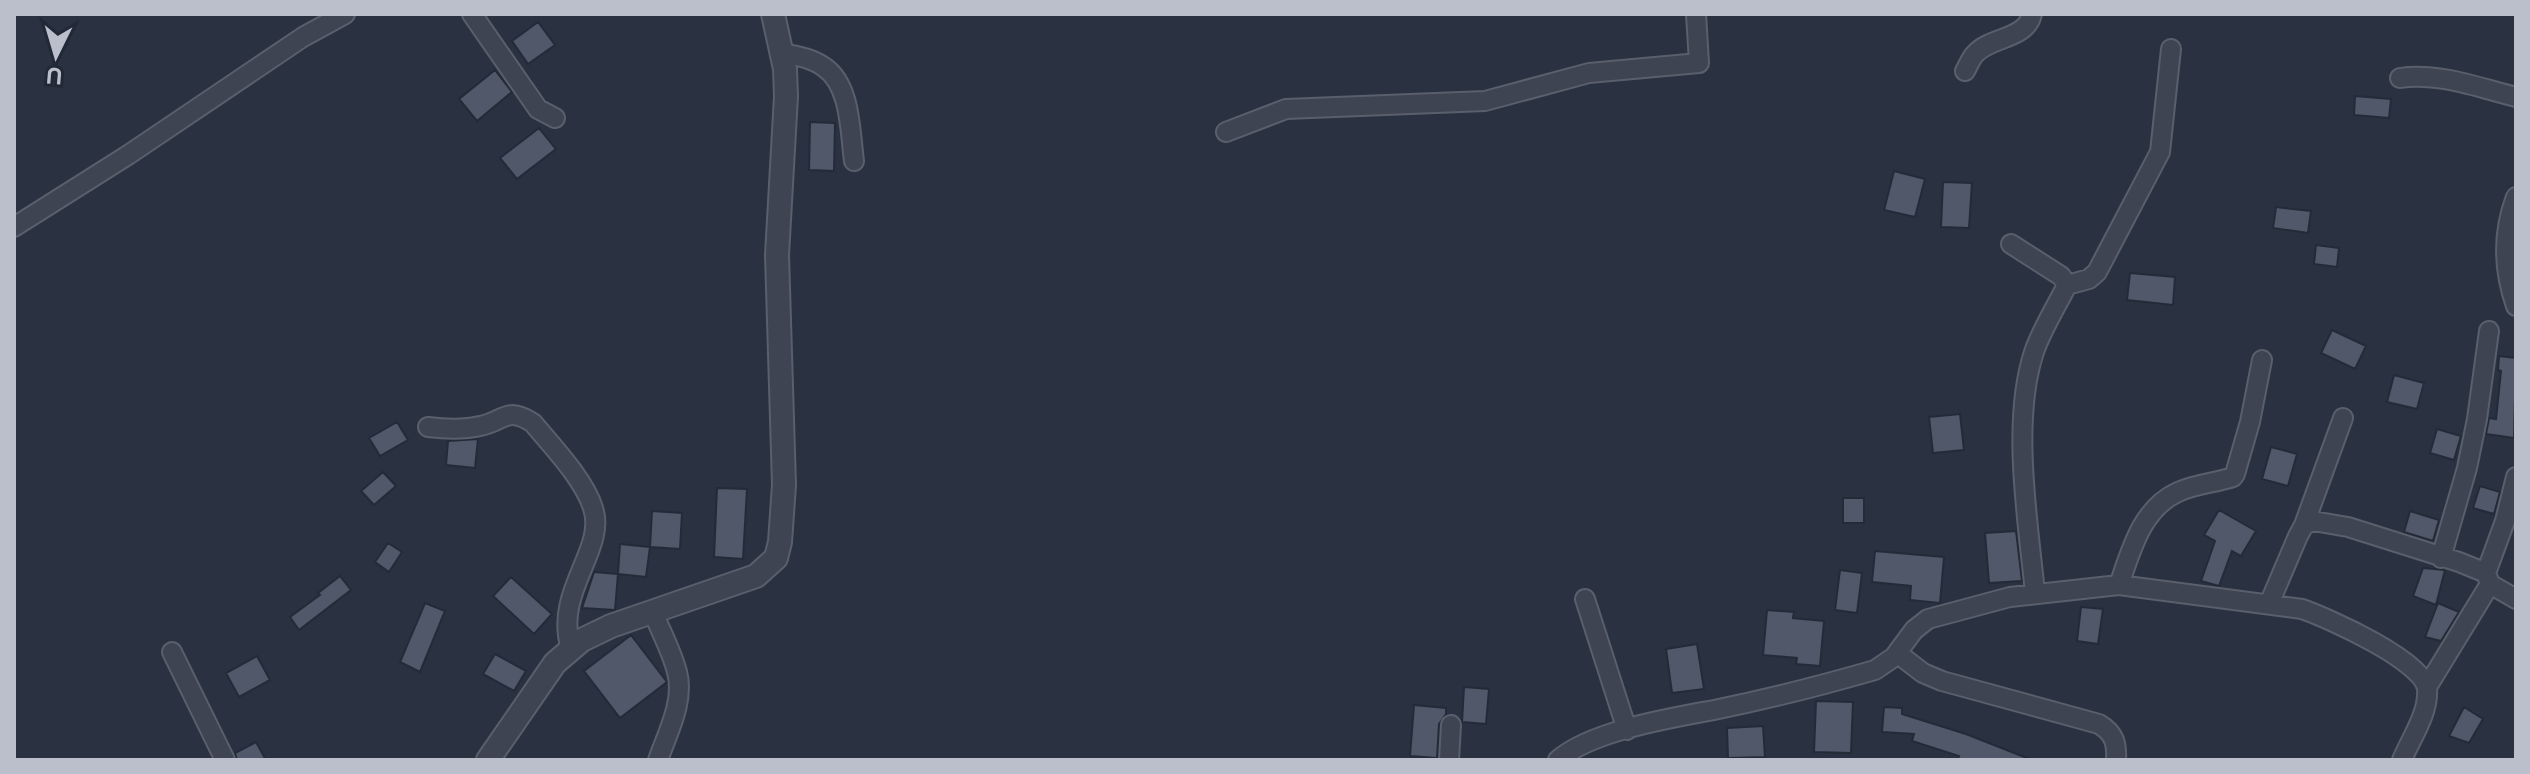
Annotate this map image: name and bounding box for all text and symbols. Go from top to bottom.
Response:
north arrow [16,16,96,96]
text: U [45,62,63,90]

